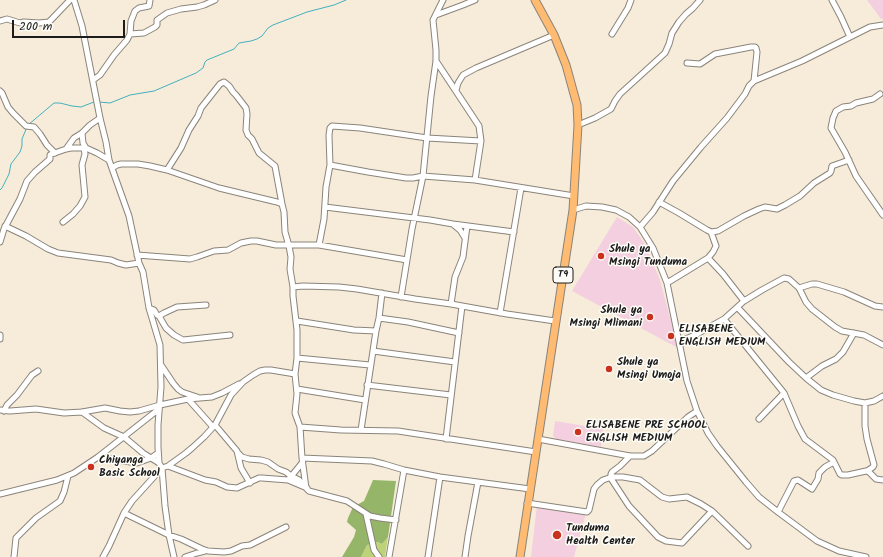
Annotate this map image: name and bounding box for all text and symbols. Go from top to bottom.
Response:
scale bar [14,12,127,38]
text: 200 m [19,17,52,36]
place label: Shule ya Msingi Tunduma [609,243,687,269]
marker: Shule ya Msingi Tunduma [596,251,606,261]
road number: T9 [553,267,573,283]
place label: Shule ya Msingi Mlimani [570,304,642,330]
marker: Shule ya Msingi Mlimani [645,312,655,322]
place label: ELISABENE ENGLISH MEDIUM [679,323,765,349]
marker: ELISABENE ENGLISH MEDIUM [666,331,676,341]
place label: Shule ya Msingi Umoja [617,356,681,382]
marker: Shule ya Msingi Umoja [604,364,614,374]
place label: ELISABENE PRE SCHOOL ENGLISH MEDIUM [586,419,707,445]
marker: ELISABENE PRE SCHOOL ENGLISH MEDIUM [573,427,583,437]
place label: Chiyanga Basic School [99,454,160,480]
marker: Chiyanga Basic School [86,462,96,472]
place label: Tunduma Health Center [566,522,635,548]
marker: Tunduma Health Center [551,529,563,541]

